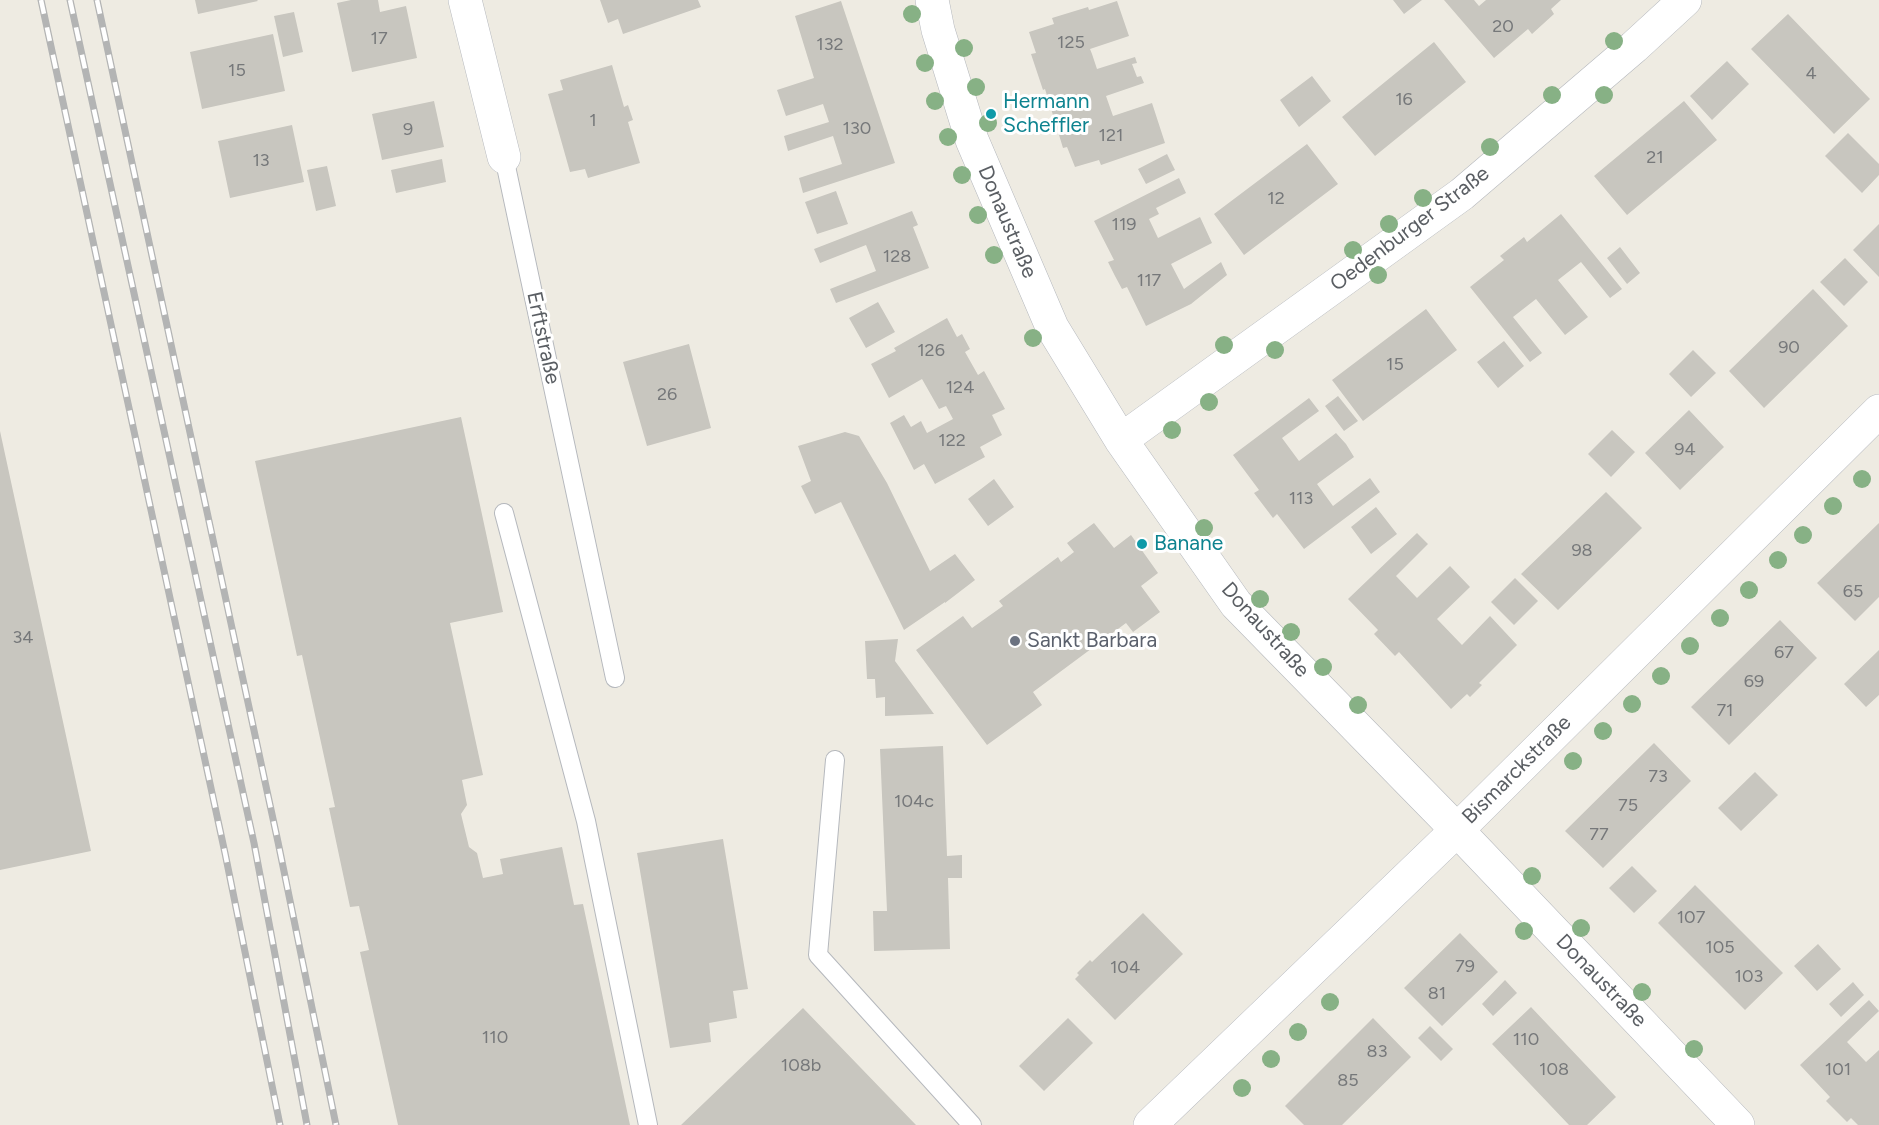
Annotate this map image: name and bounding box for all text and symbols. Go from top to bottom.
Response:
house number: 20 [1492,16,1514,38]
house number: 17 [370,28,388,50]
house number: 125 [1057,32,1085,54]
house number: 132 [816,34,844,56]
house number: 15 [228,60,246,82]
house number: 4 [1805,63,1817,85]
place label: Hermann Scheffler [1003,89,1089,139]
house number: 16 [1395,89,1413,111]
marker: Hermann Scheffler [984,107,998,121]
house number: 1 [589,110,597,132]
house number: 130 [843,118,871,140]
house number: 9 [403,119,413,141]
house number: 121 [1099,125,1123,147]
house number: 21 [1646,147,1664,169]
house number: 13 [252,150,270,172]
street label: Oedenburger Straße [1326,161,1494,297]
street label: Donaustraße [972,162,1042,282]
house number: 12 [1267,188,1285,210]
house number: 119 [1111,214,1137,236]
house number: 128 [883,246,911,268]
house number: 117 [1137,270,1161,292]
street label: Erftstraße [521,289,565,387]
house number: 90 [1778,337,1800,359]
house number: 126 [917,340,945,362]
house number: 15 [1386,354,1404,376]
house number: 124 [946,377,974,399]
house number: 26 [657,384,677,406]
house number: 122 [938,430,966,452]
house number: 94 [1674,439,1696,461]
house number: 113 [1289,488,1313,510]
place label: Banane [1154,531,1223,557]
marker: Banane [1135,537,1149,551]
house number: 98 [1571,540,1593,562]
street label: Donaustraße [1216,577,1314,683]
house number: 65 [1843,581,1863,603]
house number: 34 [13,627,33,649]
place label: Sankt Barbara [1027,628,1157,654]
marker: Sankt Barbara [1008,634,1022,648]
house number: 67 [1774,642,1794,664]
house number: 69 [1744,671,1764,693]
house number: 71 [1716,700,1734,722]
street label: Bismarckstraße [1457,710,1577,830]
house number: 73 [1648,766,1668,788]
house number: 104c [894,791,934,813]
house number: 75 [1618,795,1638,817]
house number: 77 [1589,824,1609,846]
house number: 107 [1677,907,1705,929]
street label: Donaustraße [1550,929,1652,1033]
house number: 105 [1705,937,1735,959]
house number: 79 [1455,956,1475,978]
house number: 104 [1110,957,1140,979]
house number: 103 [1735,966,1763,988]
house number: 81 [1428,983,1446,1005]
house number: 110 [482,1027,508,1049]
house number: 110 [1513,1029,1539,1051]
house number: 83 [1367,1041,1387,1063]
house number: 108b [781,1055,821,1077]
house number: 108 [1539,1059,1569,1081]
house number: 101 [1825,1059,1851,1081]
house number: 85 [1337,1070,1359,1092]

